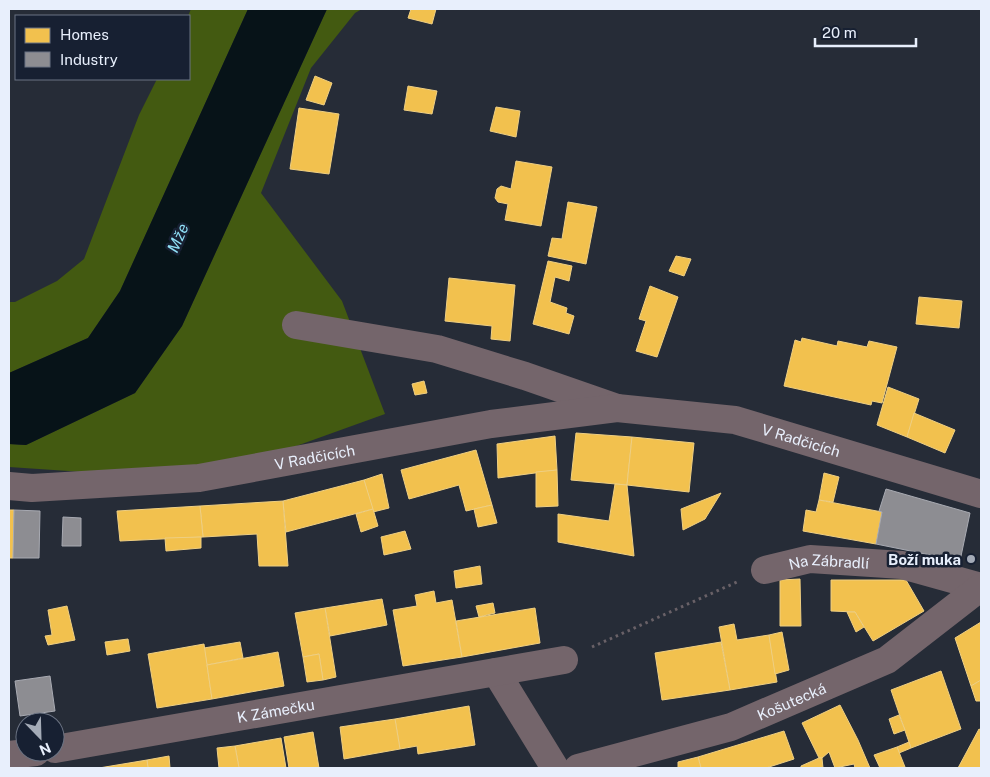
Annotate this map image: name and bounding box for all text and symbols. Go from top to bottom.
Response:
legend [15,15,190,80]
scale bar [815,15,916,47]
text: 20 m [822,24,857,41]
text: Homes [60,26,109,43]
text: Industry [60,51,118,68]
water label: Mže [163,220,193,256]
street label: V Radčicích [760,420,842,460]
street label: V Radčicích [273,441,356,472]
street label: Na Zábradlí [787,550,870,572]
place label: Boží muka [888,551,961,568]
marker: Boží muka [965,553,977,565]
street label: Košutecká [754,679,828,723]
street label: K Zámečku [236,695,316,726]
north arrow [15,712,65,762]
text: N [37,739,53,758]

